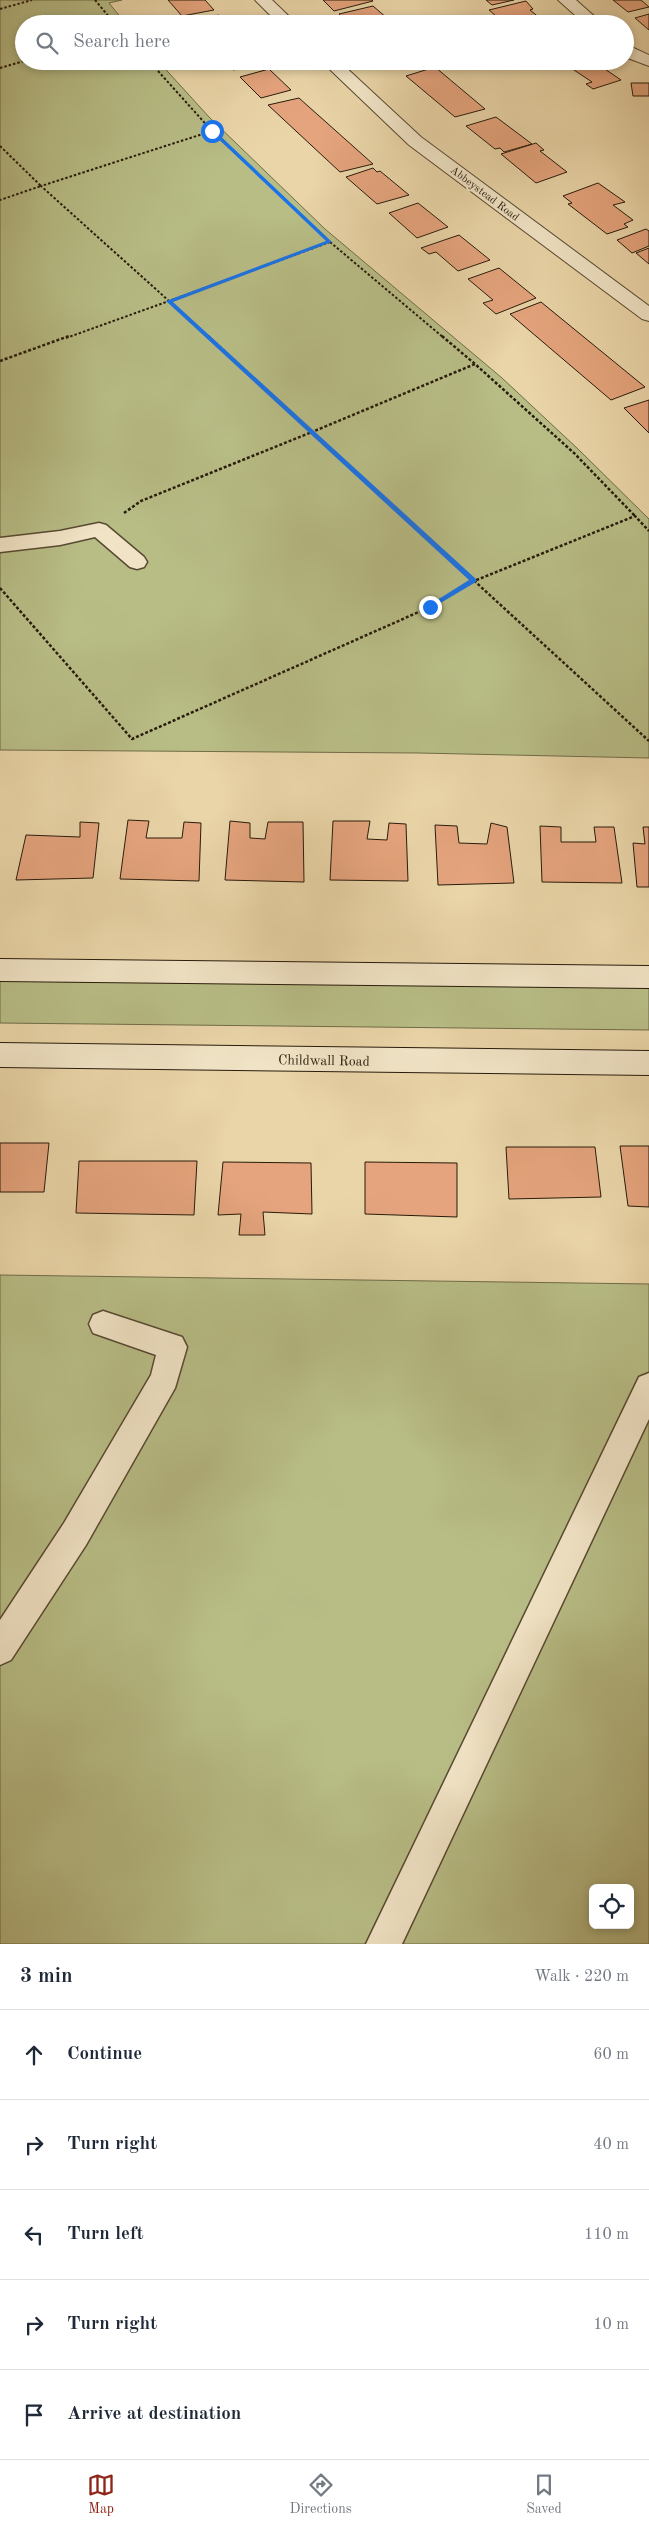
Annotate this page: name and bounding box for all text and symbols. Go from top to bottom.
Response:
search box [15,15,634,70]
icon: search [33,29,61,57]
text: Search here [73,33,170,52]
route start [201,120,224,143]
street label: Abbeystead Road [448,165,521,224]
route end [419,596,442,619]
street label: Childwall Road [278,1053,370,1069]
map controls [589,1884,634,1929]
button: locate [589,1884,634,1929]
text: 3 min [20,1966,73,1987]
text: Walk · 220 m [534,1969,629,1985]
icon: ahead [20,2041,48,2069]
text: Continue [67,2045,142,2064]
text: 60 m [593,2047,629,2063]
icon: right [20,2131,48,2159]
text: Turn right [67,2135,157,2154]
text: 40 m [593,2137,629,2153]
icon: left [20,2221,48,2249]
text: Turn left [67,2225,144,2244]
text: 110 m [584,2227,629,2243]
icon: right [20,2311,48,2339]
text: Turn right [67,2315,157,2334]
text: 10 m [593,2317,629,2333]
icon: arrive [20,2401,48,2429]
text: Arrive at destination [67,2405,241,2424]
tab: Map [87,2471,115,2518]
tab: Directions [290,2471,352,2518]
tab: Saved [526,2471,562,2518]

